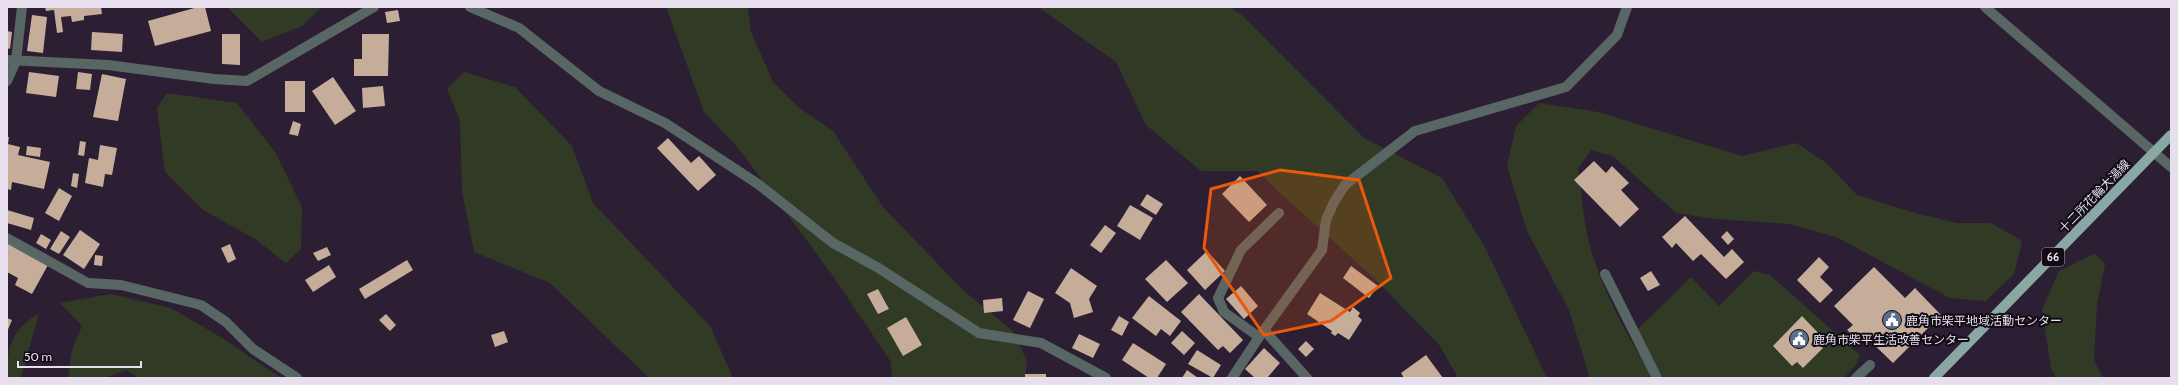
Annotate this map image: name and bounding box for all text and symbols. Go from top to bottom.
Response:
street label: 十二所花輪大湯線 [2055,156,2133,236]
road number: 66 [2042,248,2064,266]
public building icon: 鹿角市柴平地域活動センター [1881,309,1903,331]
place label: 鹿角市柴平地域活動センター [1906,313,2062,328]
public building icon: 鹿角市柴平生活改善センター [1788,328,1810,350]
place label: 鹿角市柴平生活改善センター [1813,332,1969,347]
scale bar [18,343,141,369]
text: 50 m [24,349,52,364]

